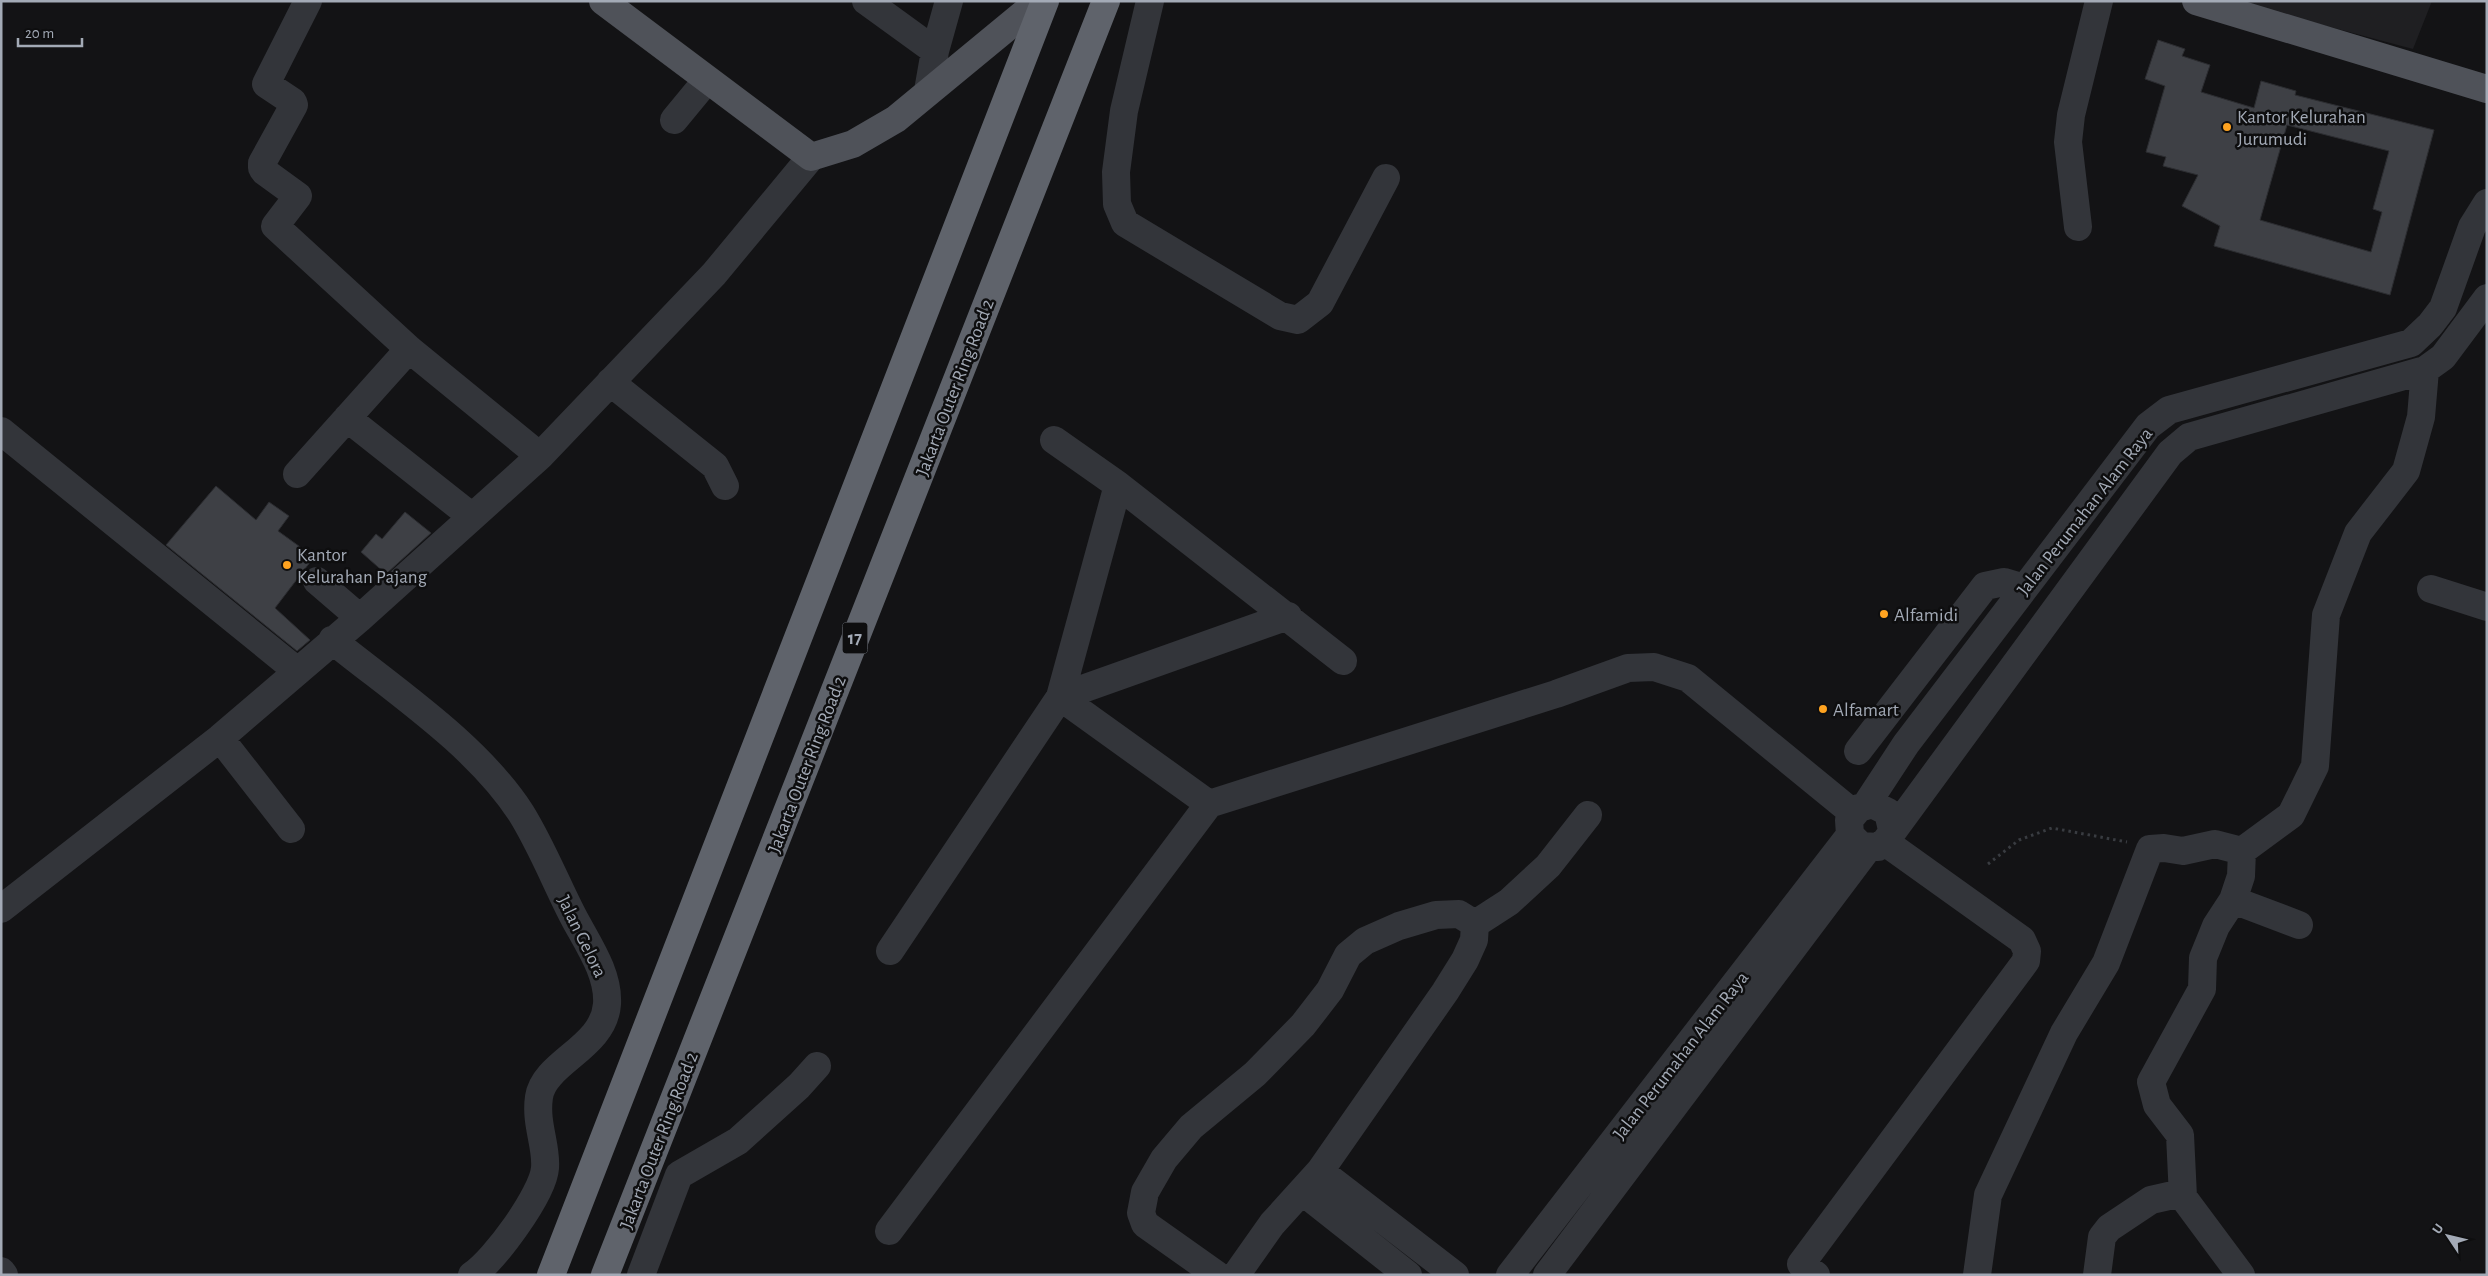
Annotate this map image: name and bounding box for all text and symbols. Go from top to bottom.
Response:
scale bar [18,15,81,47]
text: 20 m [25,26,54,41]
place label: Kantor Kelurahan Jurumudi [2237,108,2366,149]
marker: Kantor Kelurahan Jurumudi [2221,121,2233,133]
street label: Jakarta Outer Ring Road 2 [913,296,998,479]
street label: Jalan Perumahan Alam Raya [2014,424,2157,599]
place label: Kantor Kelurahan Pajang [297,546,428,587]
marker: Kantor Kelurahan Pajang [281,559,293,571]
place label: Alfamidi [1894,606,1958,625]
marker: Alfamidi [1878,608,1890,620]
road number: 17 [842,622,868,654]
street label: Jakarta Outer Ring Road 2 [765,673,850,856]
place label: Alfamart [1833,701,1899,720]
marker: Alfamart [1817,703,1829,715]
street label: Jalan Gelora [554,893,610,981]
street label: Jalan Perumahan Alam Raya [1610,968,1753,1143]
street label: Jakarta Outer Ring Road 2 [617,1049,702,1232]
north arrow [2423,1211,2473,1261]
text: U [2430,1221,2447,1237]

